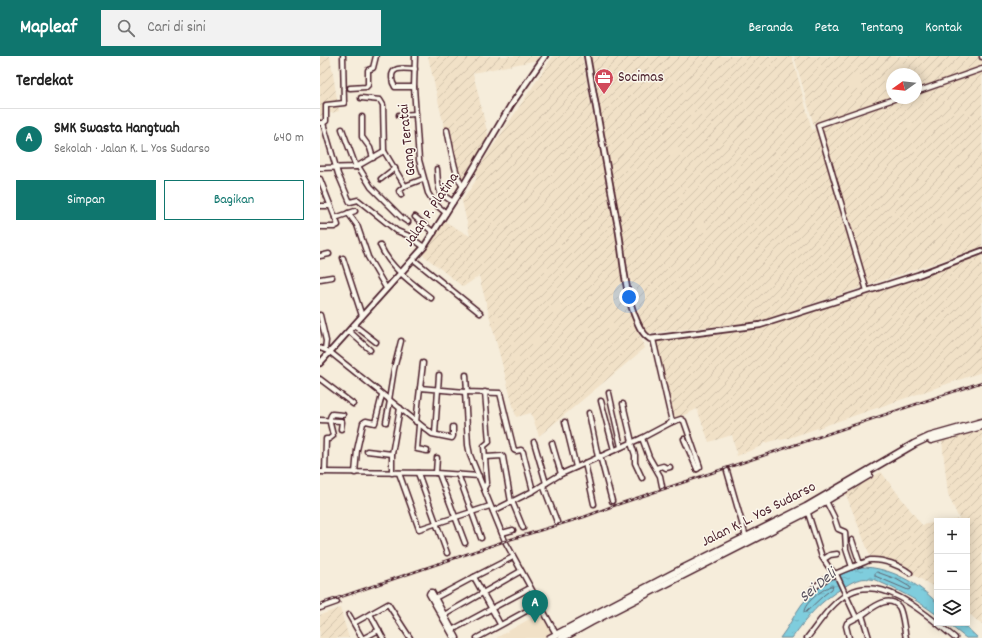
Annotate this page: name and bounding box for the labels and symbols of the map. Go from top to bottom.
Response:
office icon: Socimas [593,67,615,95]
place label: Socimas [618,67,664,89]
north arrow [886,68,922,104]
street label: Gang Teratai [393,103,423,177]
street label: Jalan P. Platina [399,167,466,252]
your location [619,287,639,307]
street label: Jalan K. L. Yos Sudarso [698,476,820,553]
water label: Sei Deli [794,561,844,609]
pin: A [522,590,548,623]

